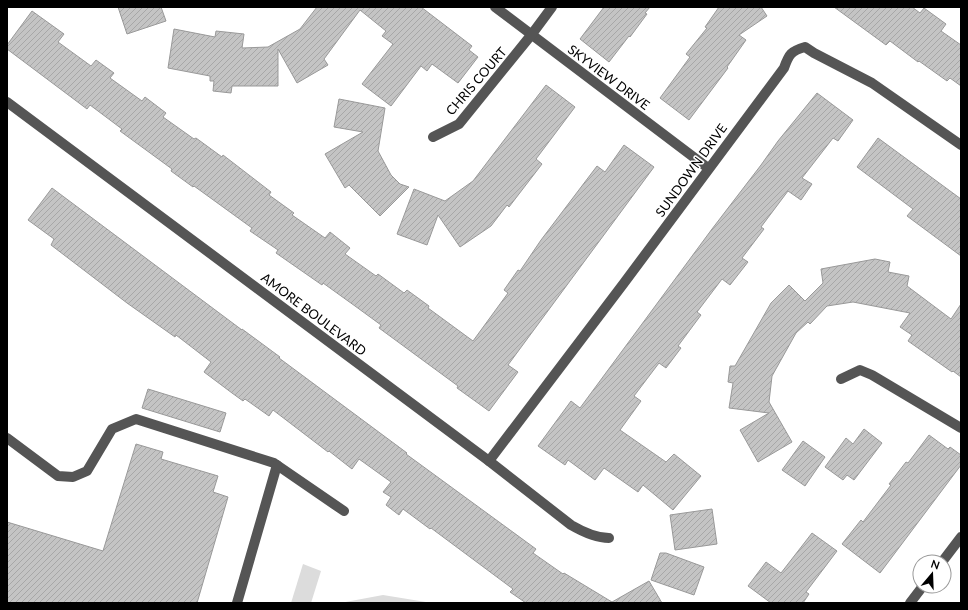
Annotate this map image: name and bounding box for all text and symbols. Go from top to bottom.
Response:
street label: SKYVIEW DRIVE [565,41,653,113]
street label: CHRIS COURT [442,44,510,118]
street label: SUNDOWN DRIVE [652,120,730,220]
street label: AMORE BOULEVARD [258,269,370,359]
north arrow [912,554,952,594]
text: N [929,557,942,572]

